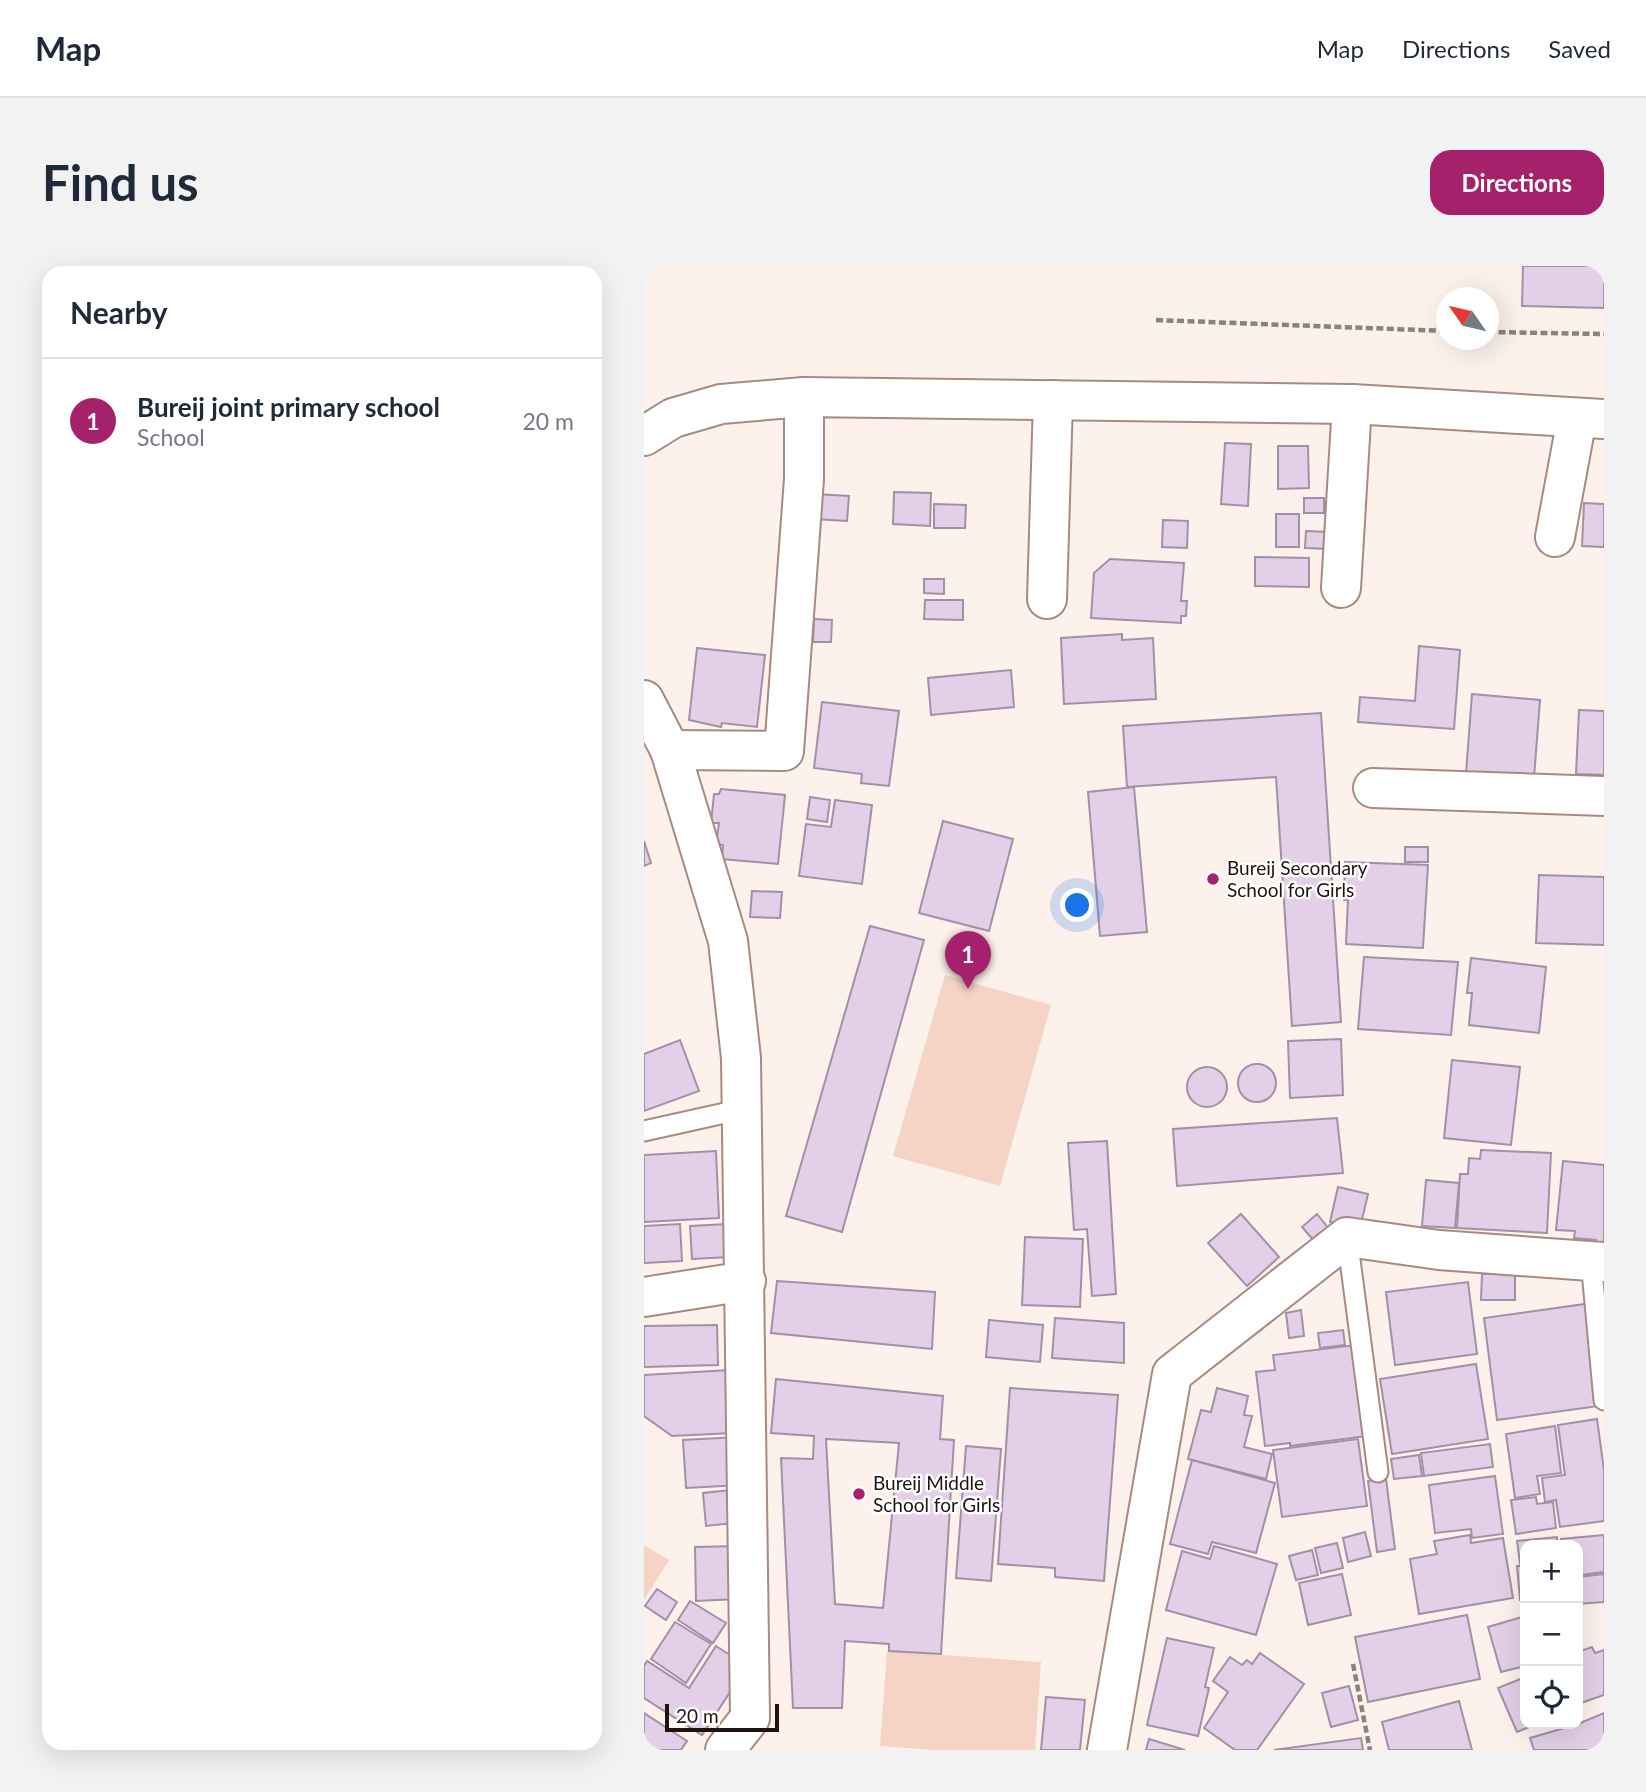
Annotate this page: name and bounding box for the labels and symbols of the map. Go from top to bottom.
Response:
north arrow [1436,287,1499,350]
place label: Bureij Secondary School for Girls [1227,856,1368,901]
marker: Bureij Secondary School for Girls [1205,871,1221,887]
your location [1060,888,1094,922]
pin: 1 [945,931,991,989]
place label: Bureij Middle School for Girls [873,1471,1000,1516]
marker: Bureij Middle School for Girls [851,1486,867,1502]
scale bar [665,1701,779,1733]

